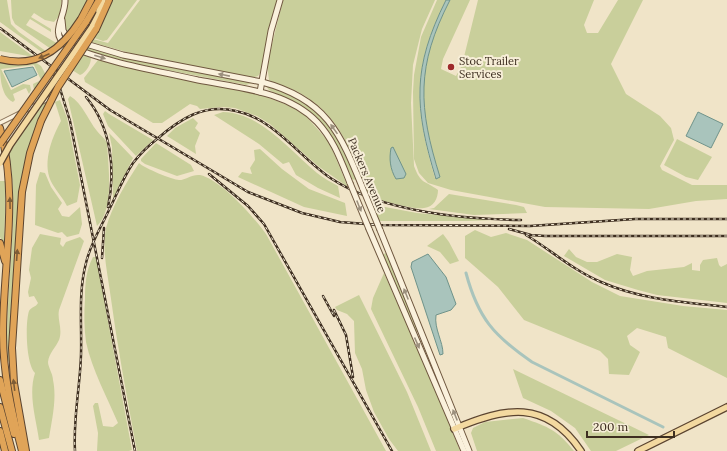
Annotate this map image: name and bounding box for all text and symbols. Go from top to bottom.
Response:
one-way arrow [37,53,49,59]
one-way arrow [94,54,106,60]
place label: Stoc Trailer Services [459,54,519,81]
marker: Stoc Trailer Services [446,62,456,72]
one-way arrow [218,72,230,78]
one-way arrow [330,123,339,134]
street label: Packers Avenue [345,135,389,215]
one-way arrow [7,196,13,209]
one-way arrow [357,201,363,213]
one-way arrow [14,248,20,261]
one-way arrow [402,288,408,300]
one-way arrow [414,338,420,349]
one-way arrow [11,379,17,391]
one-way arrow [451,408,457,420]
scale bar [587,413,674,439]
text: 200 m [593,419,629,434]

